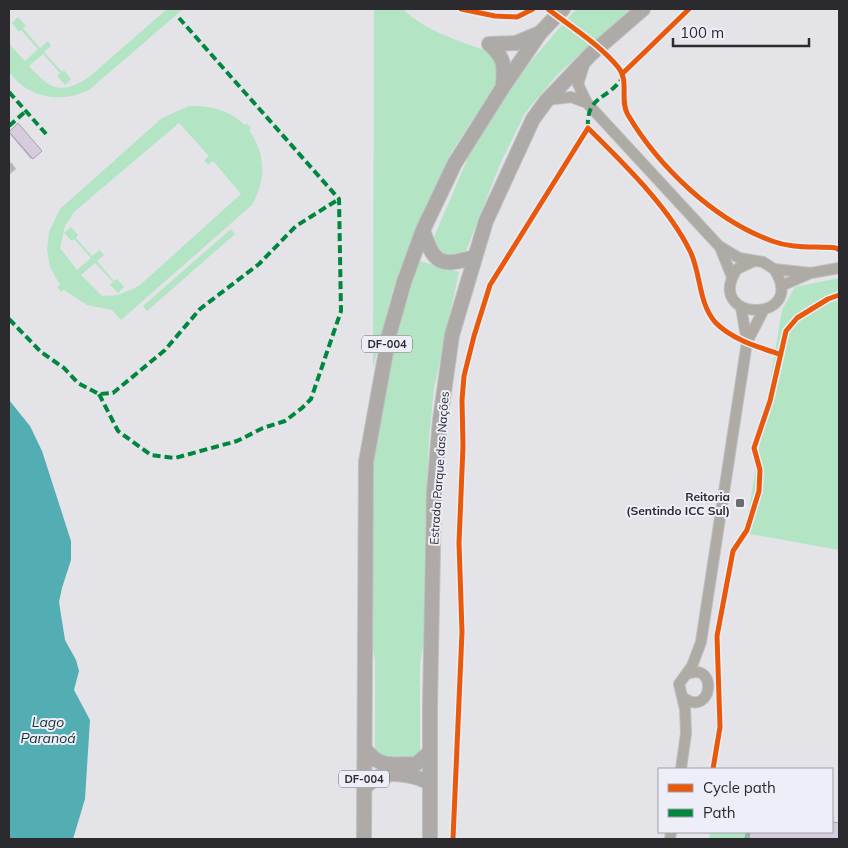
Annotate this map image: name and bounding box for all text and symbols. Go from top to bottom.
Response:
scale bar [673,15,809,47]
text: 100 m [680,23,724,42]
road number: DF-004 [362,336,412,352]
street label: Estrada Parque das Nações [426,391,452,545]
place label: Reitoria (Sentindo ICC Sul) [626,489,730,518]
marker: Reitoria (Sentindo ICC Sul) [734,497,746,509]
water label: Lago Paranoá [20,713,76,747]
legend [658,768,833,833]
road number: DF-004 [339,771,389,788]
text: Cycle path [703,778,776,797]
text: Path [703,803,735,822]

